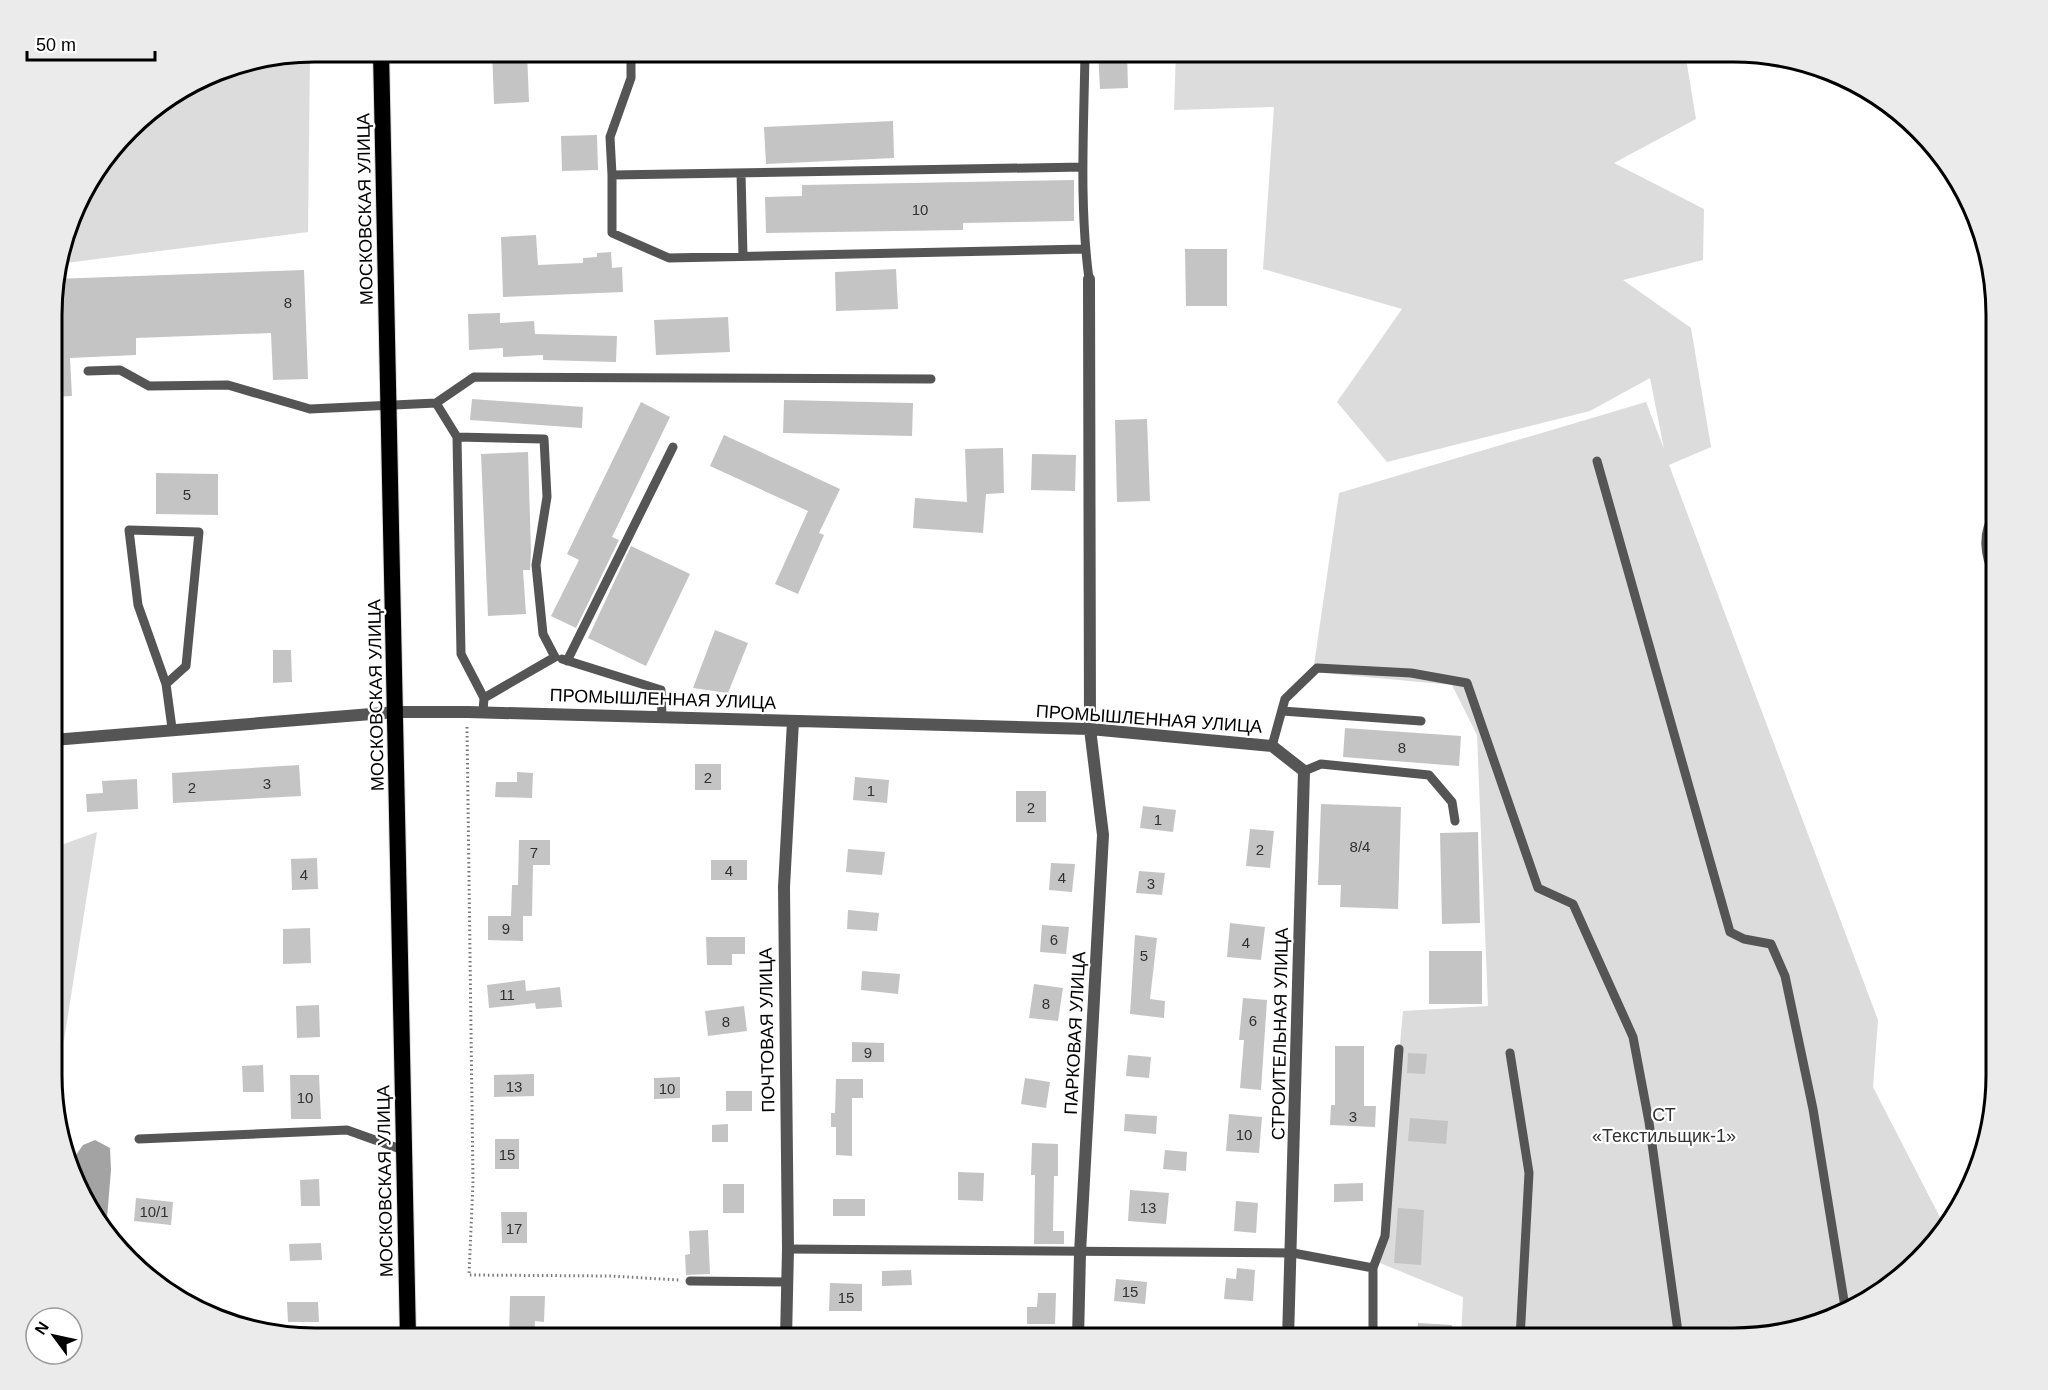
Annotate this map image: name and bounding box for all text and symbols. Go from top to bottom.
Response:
scale bar [27,24,154,62]
text: 50 m [36,35,76,55]
street label: МОСКОВСКАЯ УЛИЦА [353,113,377,305]
house number: 10 [912,201,928,218]
house number: 8 [284,294,292,311]
house number: 5 [183,486,191,503]
street label: МОСКОВСКАЯ УЛИЦА [364,599,388,791]
street label: ПРОМЫШЛЕННАЯ УЛИЦА [549,685,777,713]
street label: ПРОМЫШЛЕННАЯ УЛИЦА [1035,701,1263,737]
house number: 8 [1398,739,1406,756]
house number: 2 [704,769,712,786]
house number: 3 [263,775,271,792]
house number: 2 [188,779,196,796]
house number: 1 [867,782,875,799]
house number: 2 [1027,799,1035,816]
house number: 1 [1154,811,1162,828]
house number: 8/4 [1350,838,1370,855]
house number: 2 [1256,841,1264,858]
house number: 7 [530,844,538,861]
house number: 4 [725,862,733,879]
house number: 4 [300,866,308,883]
house number: 4 [1058,869,1066,886]
house number: 3 [1147,875,1155,892]
house number: 9 [502,920,510,937]
street label: СТРОИТЕЛЬНАЯ УЛИЦА [1268,928,1292,1140]
house number: 6 [1050,931,1058,948]
house number: 4 [1242,934,1250,951]
street label: ПОЧТОВАЯ УЛИЦА [756,947,778,1113]
house number: 5 [1140,947,1148,964]
street label: ПАРКОВАЯ УЛИЦА [1061,951,1089,1115]
house number: 11 [499,986,515,1003]
house number: 8 [1042,995,1050,1012]
house number: 6 [1249,1012,1257,1029]
house number: 8 [722,1013,730,1030]
house number: 9 [864,1044,872,1061]
house number: 13 [506,1078,522,1095]
house number: 10 [659,1080,675,1097]
street label: МОСКОВСКАЯ УЛИЦА [373,1085,397,1277]
house number: 10 [297,1089,313,1106]
park label: СТ «Текстильщик-1» [1592,1105,1736,1146]
house number: 3 [1349,1108,1357,1125]
house number: 10 [1236,1126,1252,1143]
house number: 15 [499,1146,515,1163]
house number: 13 [1140,1199,1156,1216]
house number: 10/1 [139,1203,169,1220]
house number: 17 [506,1220,522,1237]
house number: 15 [1122,1283,1138,1300]
house number: 15 [838,1289,854,1306]
north arrow [24,1306,84,1366]
text: N [32,1319,52,1338]

